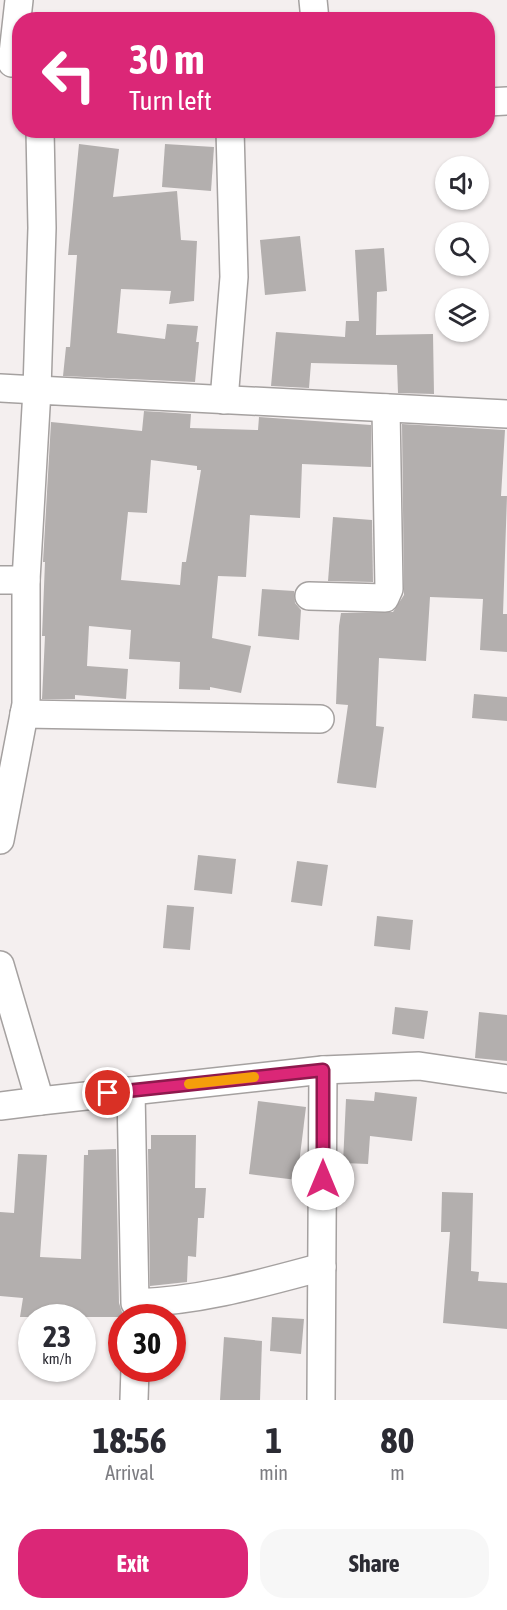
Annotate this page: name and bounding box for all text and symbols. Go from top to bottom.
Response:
text: 30 m [129,35,204,83]
icon: left [30,36,108,114]
text: Turn left [129,85,212,116]
map controls [435,156,489,342]
button: sound [435,156,489,210]
button: search [435,222,489,276]
button: layers [435,288,489,342]
pin [82,1067,133,1118]
icon: arrive [91,1076,124,1109]
position arrow [291,1147,355,1211]
speed limit sign: 30 [108,1304,186,1382]
text: 23 [43,1319,71,1353]
text: km/h [42,1350,72,1367]
text: 18:56 [93,1419,167,1461]
text: 1 [265,1419,282,1461]
text: 80 [381,1419,414,1461]
text: Arrival [105,1461,154,1484]
text: min [259,1461,288,1484]
text: m [390,1461,405,1484]
button: Exit [18,1529,248,1598]
button: Share [260,1529,489,1598]

